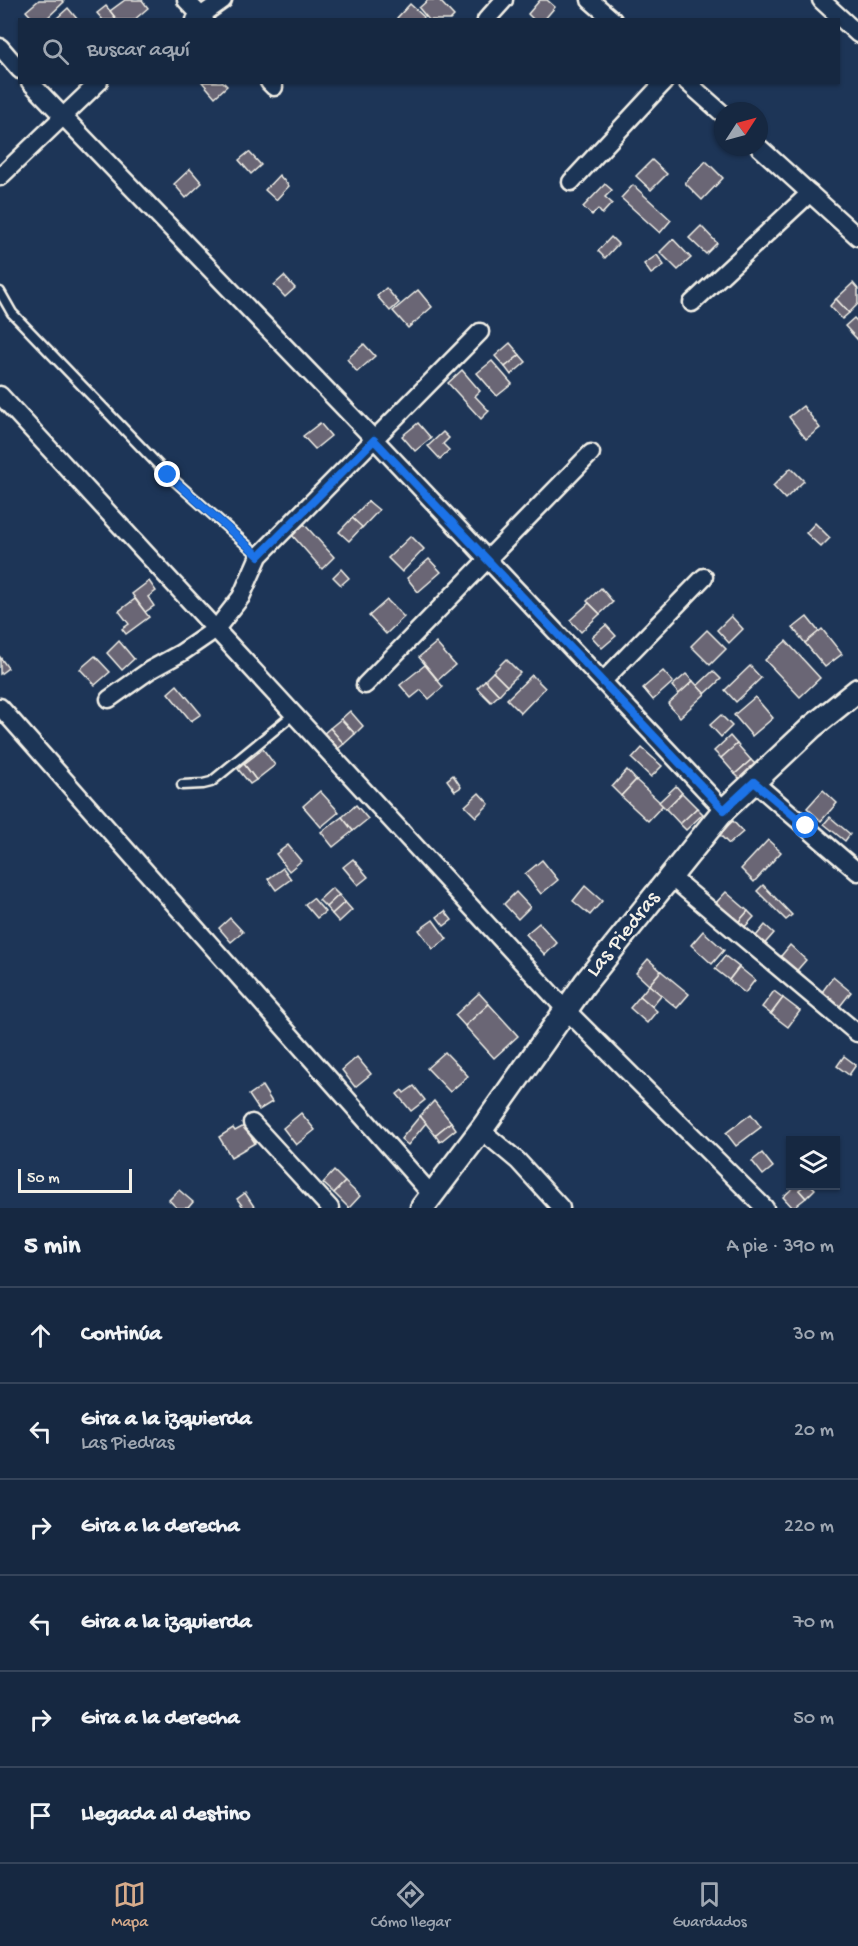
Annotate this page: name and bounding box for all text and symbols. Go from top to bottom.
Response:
search box [18,18,840,84]
icon: search [39,35,72,68]
text: Buscar aquí [87,38,190,64]
north arrow [714,102,768,156]
route end [154,461,180,487]
route start [792,812,818,838]
street label: Las Piedras [582,886,667,983]
map controls [786,1136,840,1190]
button: layers [786,1136,840,1190]
scale bar [18,1166,132,1194]
text: 50 m [27,1170,60,1189]
text: 5 min [24,1232,80,1263]
text: A pie · 390 m [727,1236,834,1259]
icon: ahead [24,1319,57,1352]
text: Continúa [81,1322,162,1348]
text: 30 m [793,1324,834,1347]
text: Gira a la izquierda [81,1407,252,1433]
icon: left [24,1415,57,1448]
text: 20 m [794,1420,834,1443]
text: Las Piedras [81,1433,175,1456]
icon: right [24,1511,57,1544]
text: Gira a la derecha [81,1514,239,1540]
text: 220 m [784,1516,834,1539]
icon: left [24,1607,57,1640]
text: Gira a la izquierda [81,1610,252,1636]
text: 70 m [793,1612,834,1635]
icon: right [24,1703,57,1736]
text: Gira a la derecha [81,1706,239,1732]
text: 50 m [793,1708,834,1731]
icon: arrive [24,1799,57,1832]
text: Llegada al destino [81,1802,251,1828]
tab: Mapa [111,1878,148,1933]
tab: Cómo llegar [371,1878,450,1933]
tab: Guardados [673,1878,747,1933]

